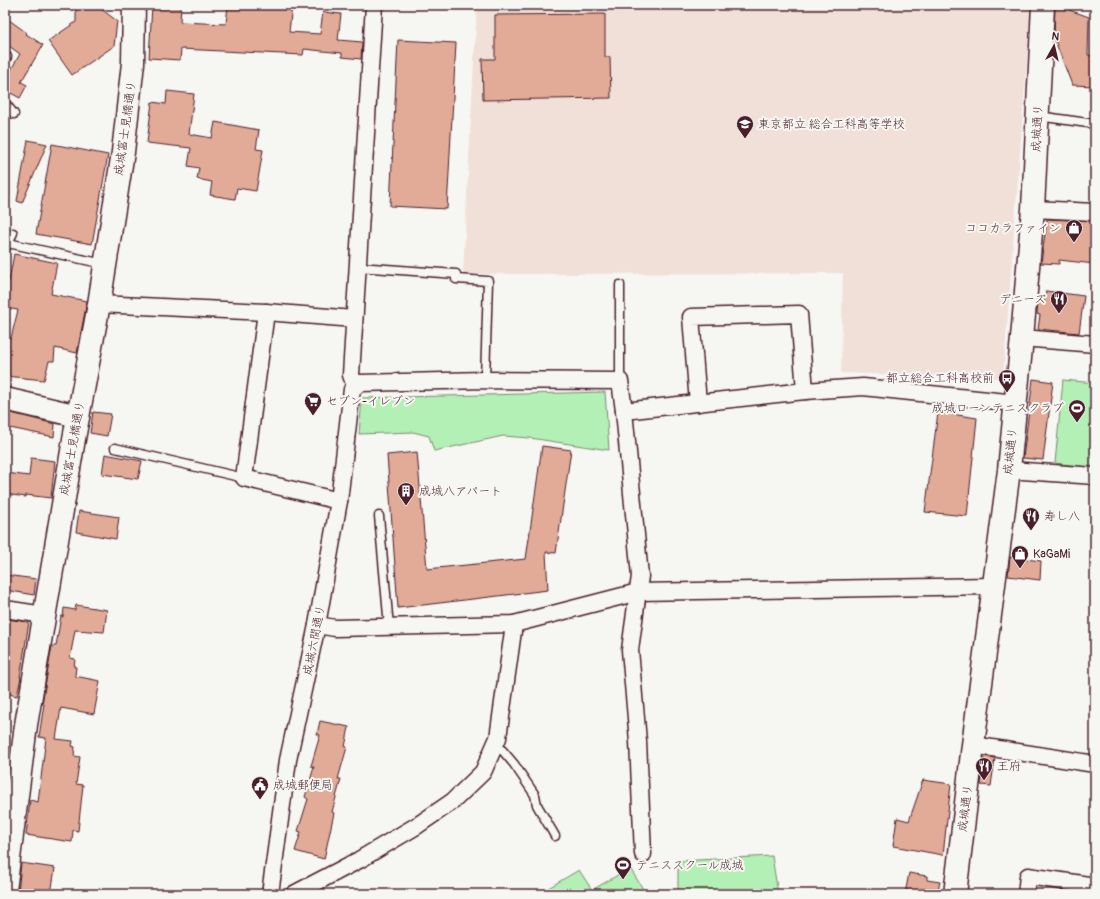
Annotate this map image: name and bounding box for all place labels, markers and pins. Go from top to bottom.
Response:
school or university icon: 東京都立 総合工科高等学校 [735,114,755,139]
place label: 東京都立 総合工科高等学校 [758,117,905,132]
shop icon: ココカラファイン [1064,218,1084,243]
place label: ココカラファイン [965,221,1061,236]
restaurant icon: デニーズ [1049,289,1069,314]
place label: デニーズ [999,292,1046,307]
bus stop icon: 都立総合工科高校前 [997,368,1017,393]
place label: 都立総合工科高校前 [886,371,994,386]
supermarket icon: セブン-イレブン [303,391,323,416]
place label: セブン-イレブン [326,394,415,409]
sports icon: 成城ローンテニスクラブ [1067,398,1087,423]
place label: 成城ローンテニスクラブ [932,401,1064,416]
building icon: 成城八アパート [396,481,416,506]
place label: 成城八アパート [419,484,502,499]
restaurant icon: 寿し八 [1021,506,1041,531]
place label: 寿し八 [1044,509,1080,524]
shop icon: KaGaMi [1010,544,1030,569]
place label: KaGaMi [1033,547,1070,562]
restaurant icon: 王府 [974,756,994,781]
place label: 王府 [997,759,1021,774]
public building icon: 成城郵便局 [250,775,270,800]
place label: 成城郵便局 [273,778,333,793]
sports icon: テニススクール成城 [613,855,633,880]
place label: テニススクール成城 [636,858,744,873]

